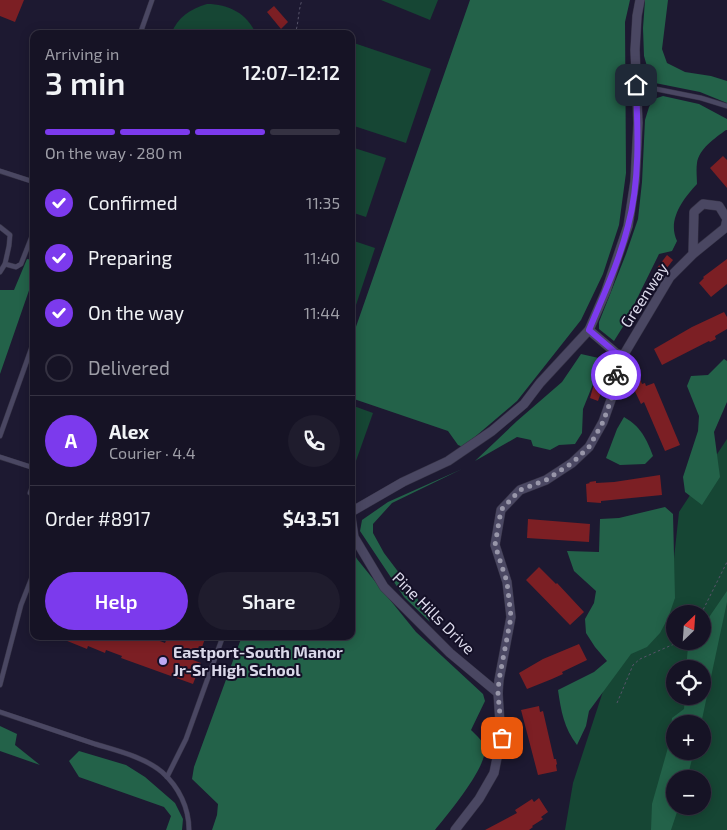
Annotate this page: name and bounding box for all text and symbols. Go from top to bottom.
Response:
text: Arriving in [45,44,119,63]
text: 12:07–12:12 [243,61,340,84]
text: 3 min [45,63,126,101]
pin [615,64,657,106]
icon: home [622,71,650,99]
text: On the way · 280 m [45,143,182,162]
icon: check [45,189,73,217]
text: Confirmed [88,191,178,214]
text: 11:35 [306,193,340,212]
icon: check [45,244,73,272]
text: Preparing [88,246,172,269]
text: 11:40 [304,248,340,267]
street label: Greenway [616,258,672,331]
icon: check [45,299,73,327]
text: On the way [88,301,184,324]
text: 11:44 [304,303,340,322]
courier [591,350,641,400]
text: Delivered [88,356,170,379]
icon: bike [602,361,630,389]
button: phone [288,415,340,467]
text: Alex [109,420,149,443]
text: A [65,429,77,452]
text: Courier · 4.4 [109,443,196,462]
text: Order #8917 [45,507,150,530]
text: $43.51 [283,507,340,530]
street label: Pine Hills Drive [389,567,480,658]
button: Help [45,572,188,630]
button: Share [198,572,340,630]
north arrow [666,605,711,650]
map controls [666,605,711,815]
place label: Eastport-South Manor Jr-Sr High School [173,642,343,679]
marker: Eastport-South Manor Jr-Sr High School [157,655,169,667]
button: locate [666,660,711,705]
button: + [666,715,711,760]
pin [481,717,523,759]
icon: bag [488,724,516,752]
button: − [666,770,711,815]

